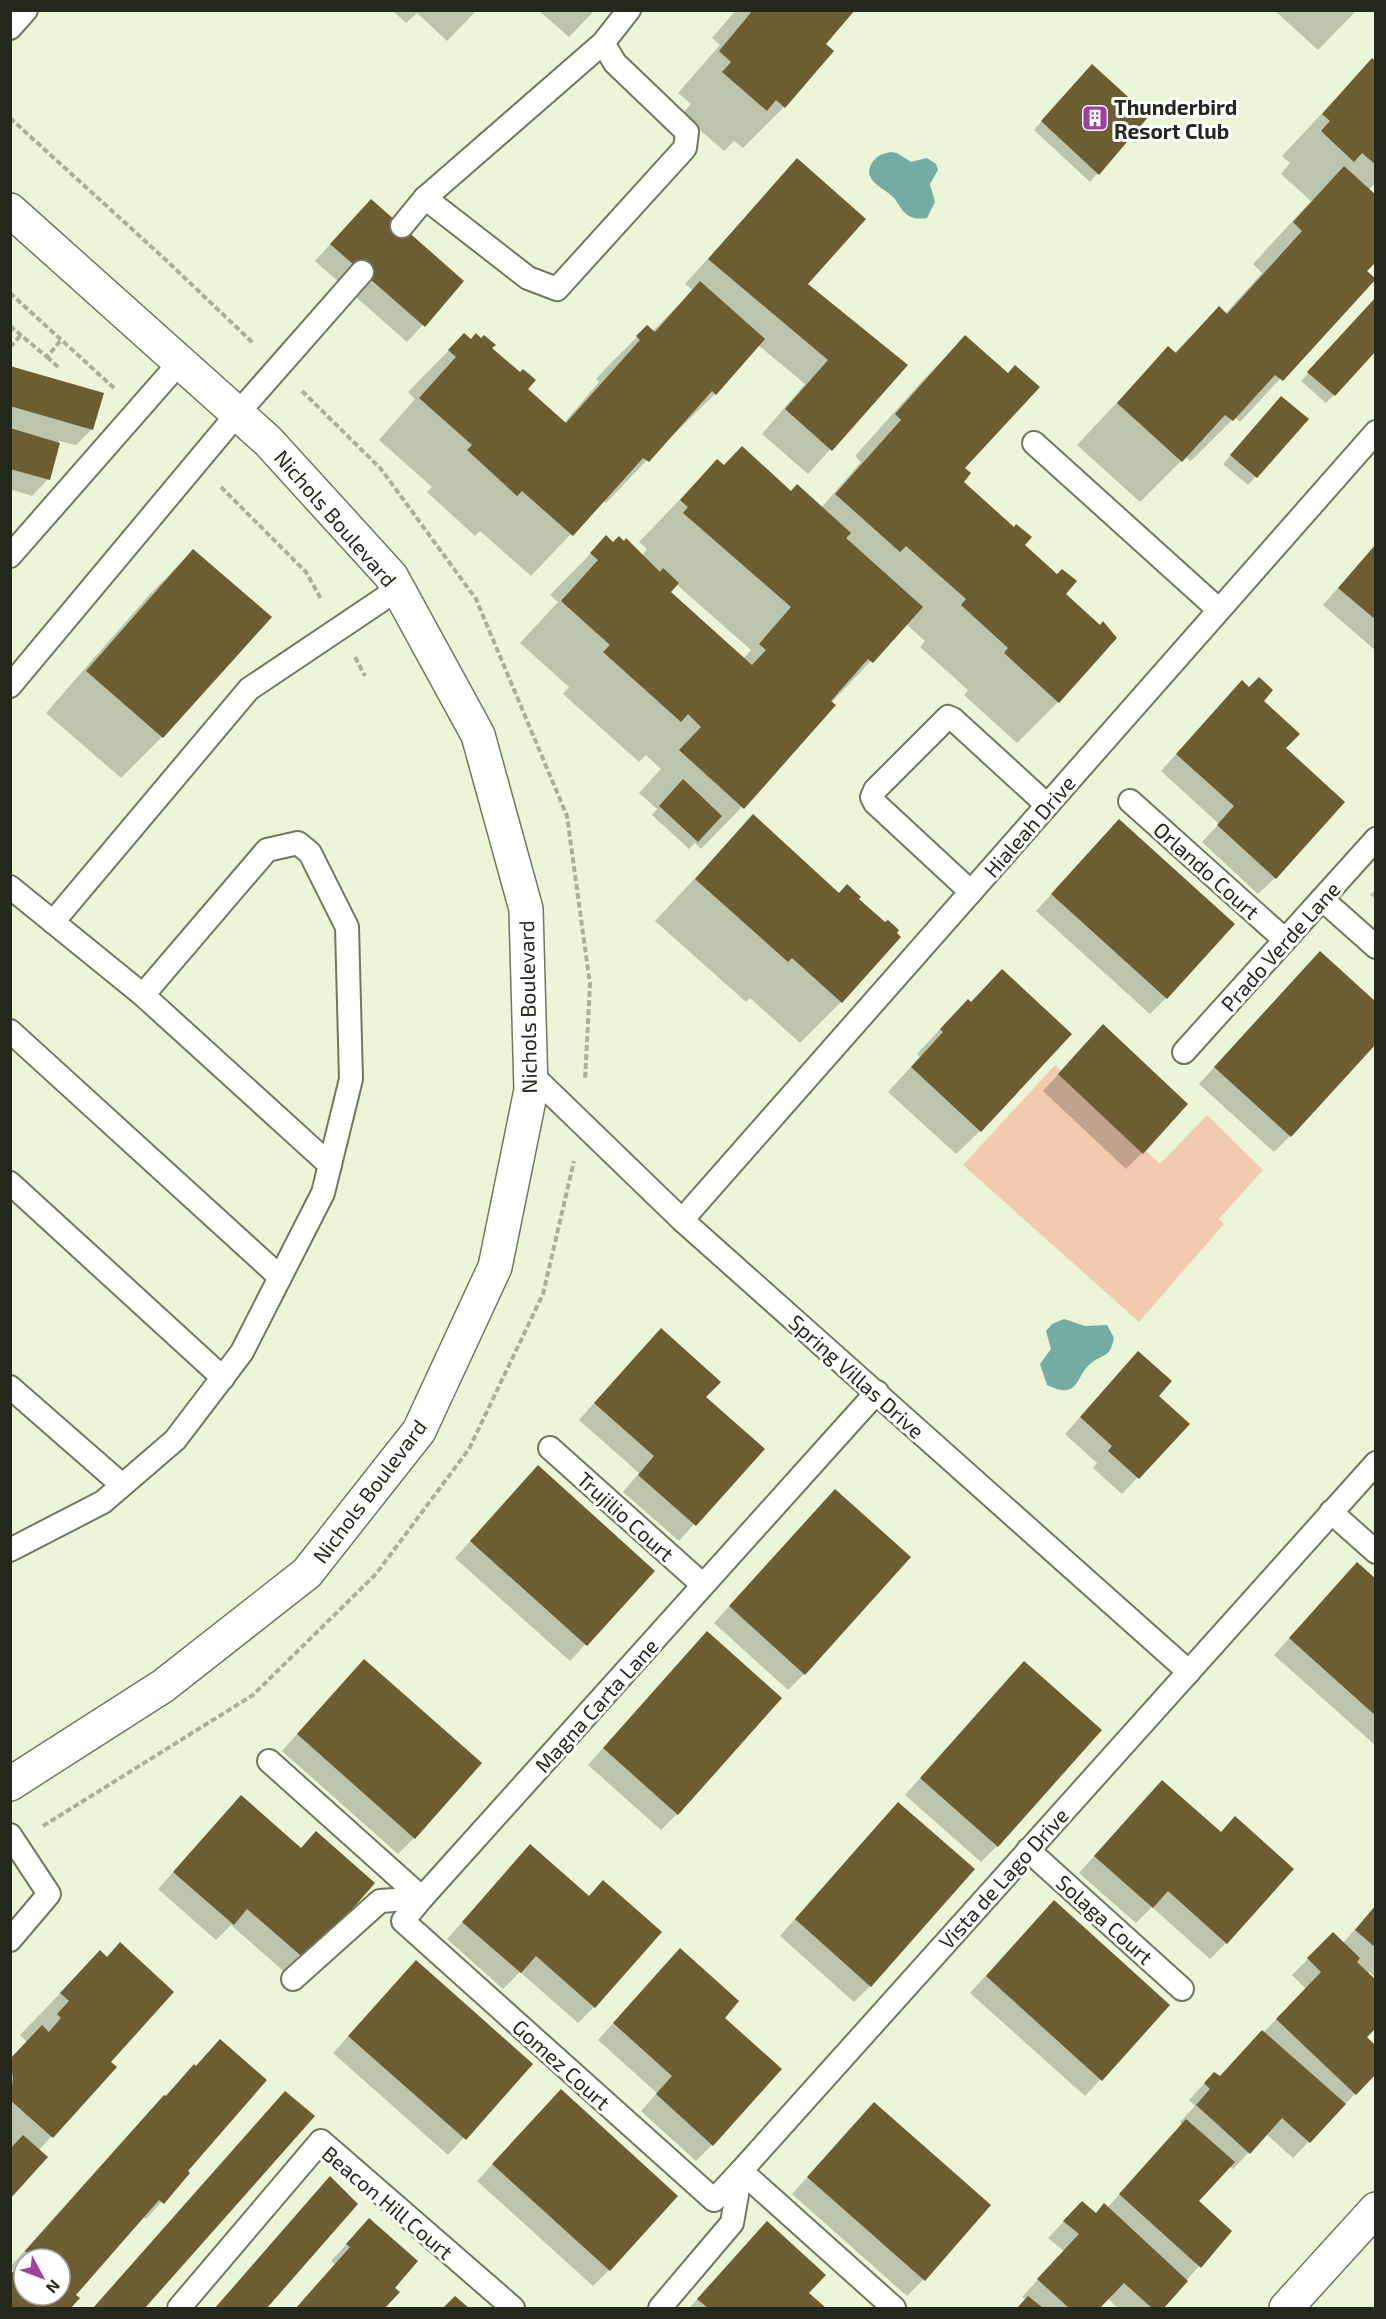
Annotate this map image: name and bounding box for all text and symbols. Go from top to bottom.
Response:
place label: Thunderbird Resort Club [1114,94,1237,143]
building icon: Thunderbird Resort Club [1080,103,1110,133]
street label: Nichols Boulevard [270,444,402,592]
street label: Hialeah Drive [978,770,1080,882]
street label: Orlando Court [1149,816,1265,924]
street label: Prado Verde Lane [1215,876,1345,1016]
street label: Nichols Boulevard [513,920,541,1094]
street label: Spring Villas Drive [784,1309,930,1443]
street label: Nichols Boulevard [307,1414,431,1568]
street label: Trujilio Court [572,1466,679,1567]
street label: Magna Carta Lane [529,1633,663,1777]
street label: Vista de Lago Drive [933,1802,1073,1954]
street label: Solaga Court [1051,1869,1159,1969]
street label: Gomez Court [508,2014,616,2114]
street label: Beacon Hill Court [318,2140,458,2264]
north arrow [12,2247,72,2307]
text: N [43,2277,65,2298]

